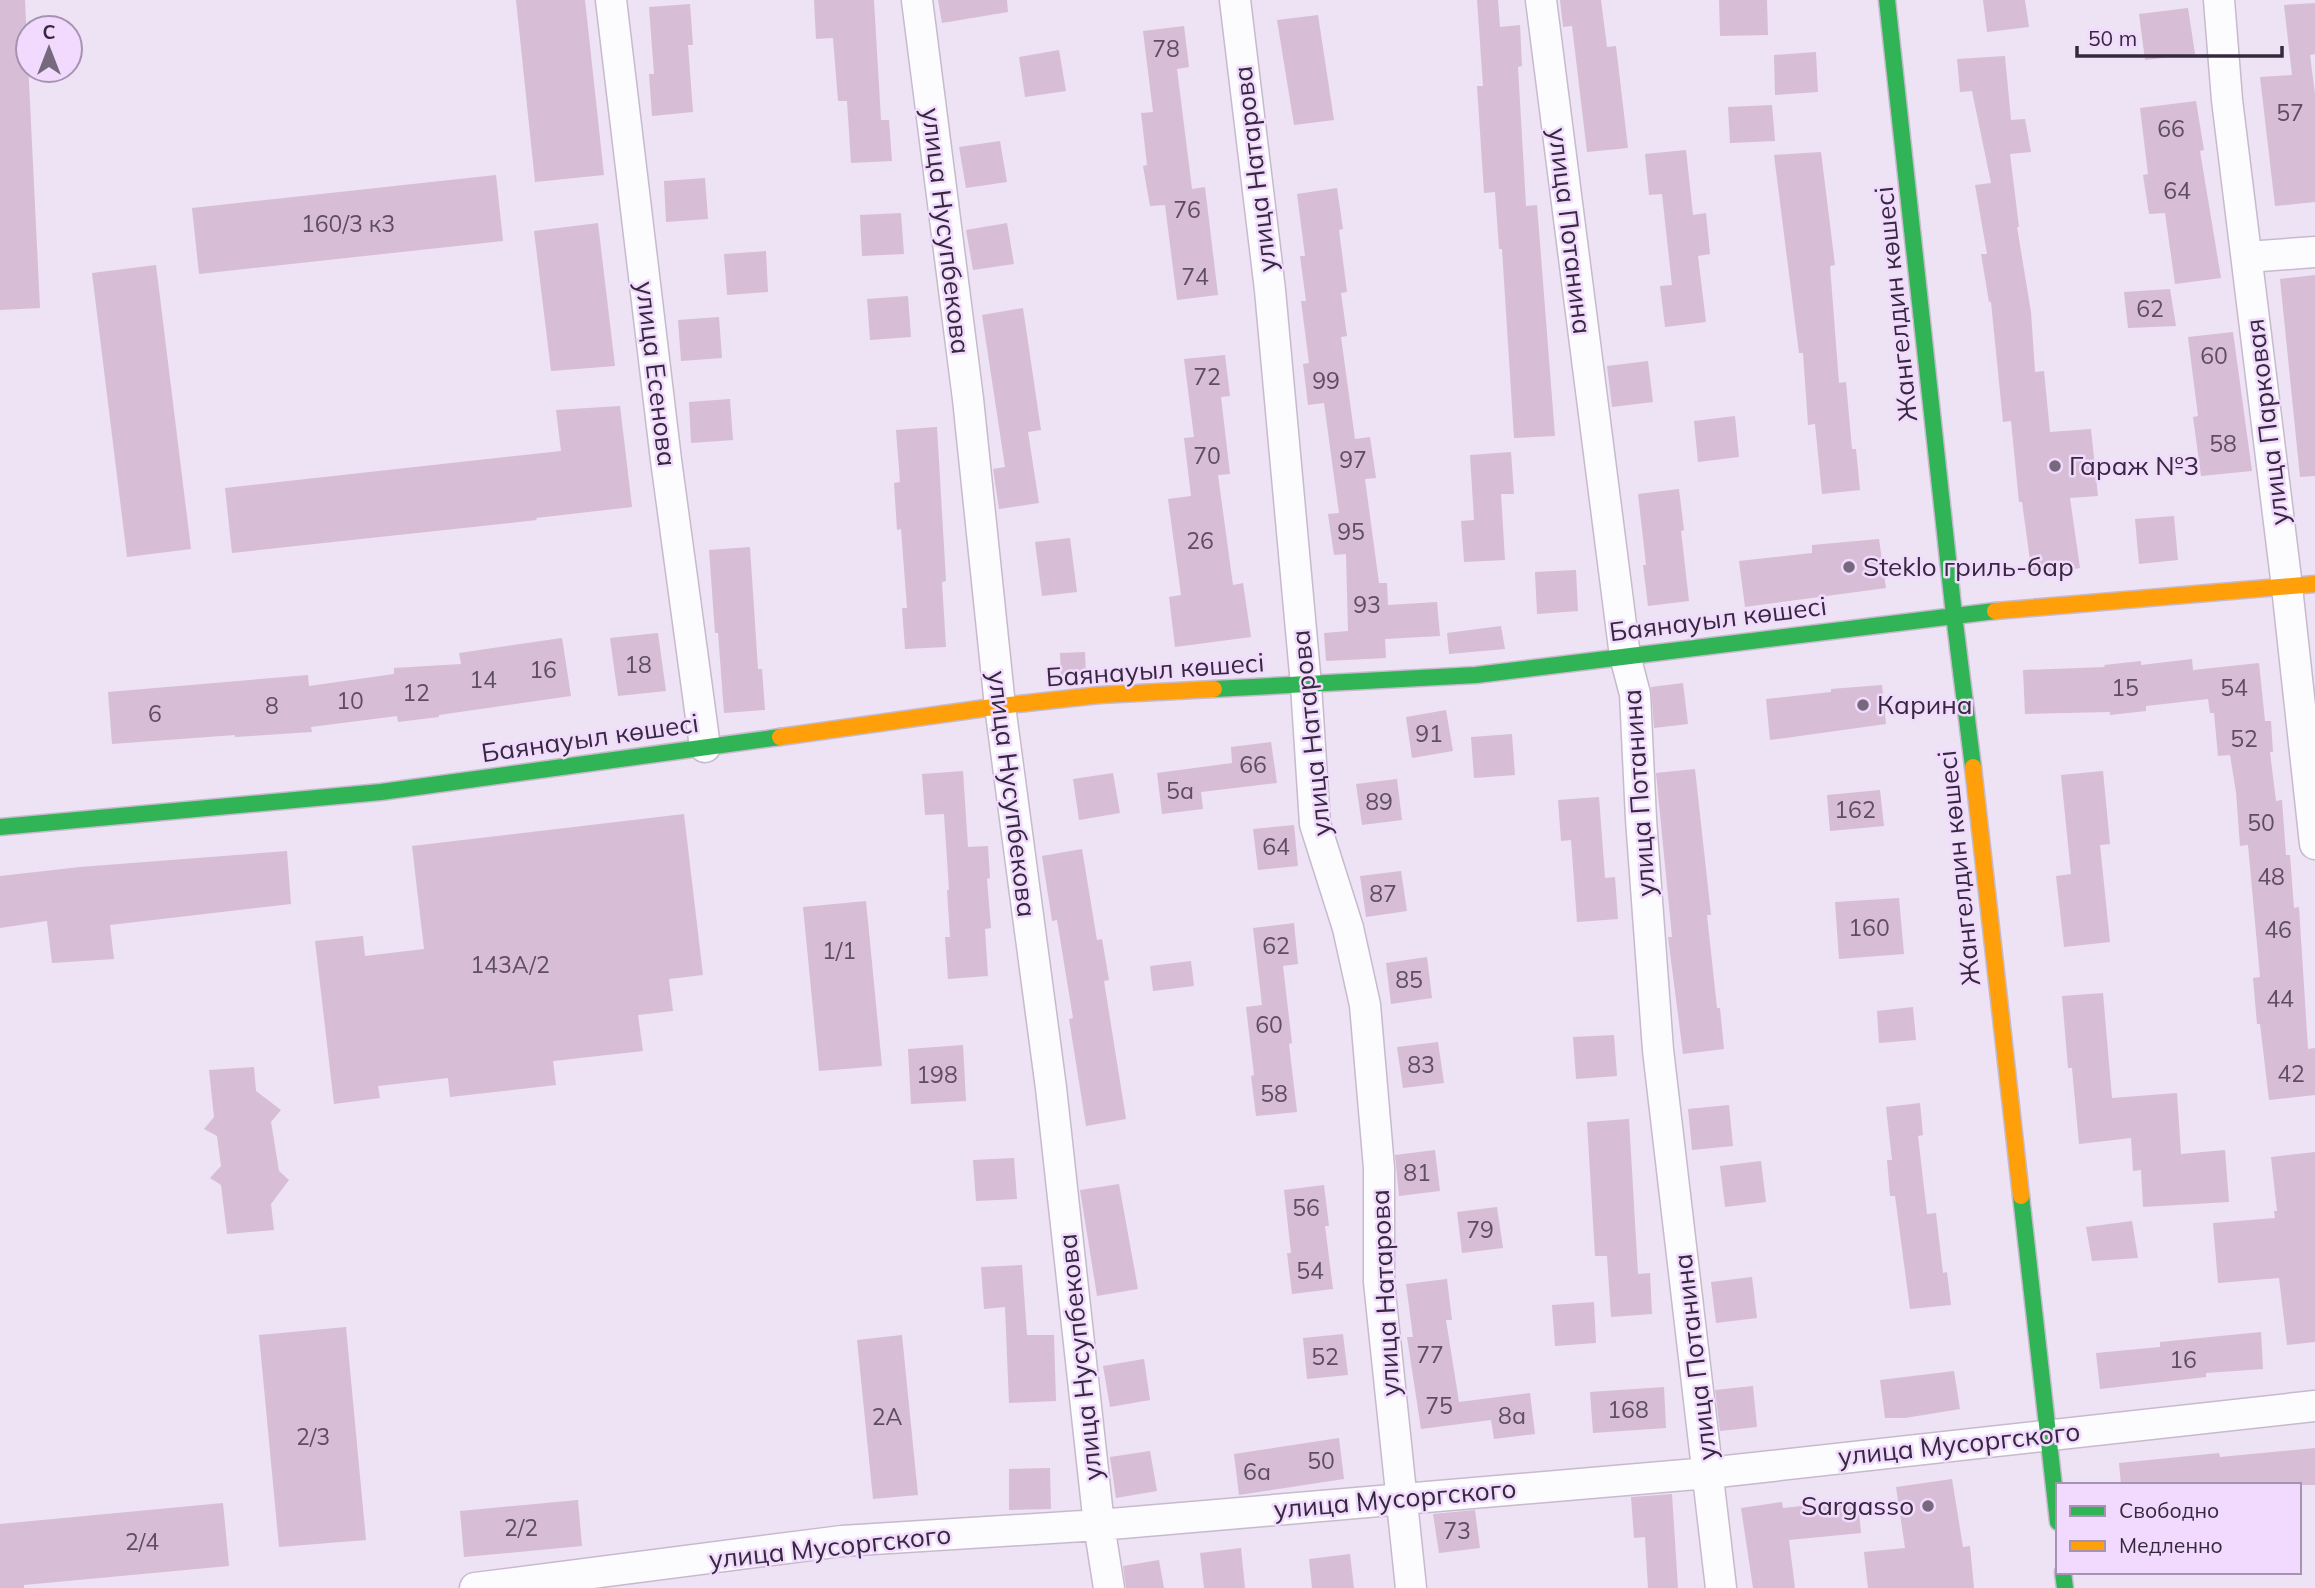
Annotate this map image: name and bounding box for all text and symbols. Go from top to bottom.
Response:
north arrow [14,14,84,84]
scale bar [2077,14,2282,58]
text: С [42,20,56,44]
text: 50 m [2088,25,2137,51]
house number: 78 [1152,34,1180,63]
street label: улица Натарова [1225,64,1284,274]
house number: 57 [2276,98,2304,127]
street label: улица Нусупбекова [915,106,978,356]
house number: 66 [2157,114,2185,143]
street label: улица Потанина [1541,126,1600,336]
house number: 64 [2163,176,2191,205]
street label: Жангелдин көшесі [1867,185,1924,423]
house number: 76 [1173,195,1201,224]
house number: 160/3 к3 [301,209,395,238]
house number: 74 [1181,262,1209,291]
street label: улица Есенова [629,279,684,468]
house number: 62 [2136,294,2164,323]
street label: улица Парковая [2237,317,2296,527]
house number: 60 [2200,341,2228,370]
house number: 72 [1193,362,1221,391]
house number: 99 [1312,366,1340,395]
house number: 58 [2209,429,2237,458]
house number: 70 [1193,441,1221,470]
house number: 97 [1339,445,1367,474]
place label: Гараж №3 [2069,449,2199,482]
marker: Гараж №3 [2047,458,2063,474]
house number: 95 [1337,517,1365,546]
house number: 26 [1186,526,1214,555]
place label: Steklo гриль-бар [1863,550,2074,583]
marker: Steklo гриль-бар [1841,559,1857,575]
street label: Баянауыл көшесі [1607,589,1829,648]
house number: 93 [1353,590,1381,619]
street label: улица Натарова [1283,628,1338,838]
street label: Баянауыл көшесі [1045,645,1265,694]
house number: 18 [624,650,652,679]
house number: 16 [529,655,557,684]
house number: 14 [469,665,497,694]
street label: улица Нусупбекова [981,669,1044,919]
house number: 15 [2111,673,2139,702]
house number: 54 [2220,673,2248,702]
house number: 12 [402,678,430,707]
house number: 10 [336,686,364,715]
street label: улица Потанина [1615,688,1662,898]
place label: Карина [1877,688,1973,721]
house number: 8 [265,691,279,720]
marker: Карина [1855,697,1871,713]
house number: 6 [148,699,162,728]
street label: Баянауыл көшесі [479,706,701,769]
house number: 91 [1415,719,1443,748]
house number: 52 [2230,724,2258,753]
street label: Жангелдин көшесі [1930,749,1987,987]
house number: 66 [1239,750,1267,779]
house number: 5а [1166,776,1194,805]
house number: 89 [1365,787,1393,816]
house number: 162 [1834,795,1876,824]
house number: 50 [2247,808,2275,837]
house number: 64 [1262,832,1290,861]
house number: 48 [2257,862,2285,891]
house number: 87 [1369,879,1397,908]
house number: 160 [1848,913,1890,942]
house number: 46 [2264,915,2292,944]
house number: 62 [1262,931,1290,960]
house number: 1/1 [822,936,856,965]
house number: 143А/2 [470,950,550,979]
house number: 85 [1395,965,1423,994]
house number: 44 [2266,984,2294,1013]
house number: 60 [1255,1010,1283,1039]
house number: 83 [1407,1050,1435,1079]
house number: 42 [2277,1059,2305,1088]
house number: 198 [916,1060,958,1089]
house number: 58 [1260,1079,1288,1108]
house number: 81 [1403,1158,1431,1187]
street label: улица Натарова [1363,1189,1406,1397]
house number: 56 [1292,1193,1320,1222]
house number: 79 [1466,1215,1494,1244]
street label: улица Нусупбекова [1050,1232,1109,1482]
street label: улица Потанина [1665,1252,1724,1462]
house number: 54 [1296,1256,1324,1285]
house number: 77 [1416,1340,1444,1369]
house number: 52 [1311,1342,1339,1371]
house number: 16 [2169,1345,2197,1374]
house number: 75 [1425,1391,1453,1420]
house number: 168 [1607,1395,1649,1424]
house number: 8а [1498,1401,1526,1430]
house number: 2А [872,1402,902,1431]
street label: улица Мусоргского [1836,1414,2082,1473]
house number: 2/3 [296,1422,330,1451]
house number: 50 [1307,1446,1335,1475]
house number: 6а [1243,1457,1271,1486]
street label: улица Мусоргского [1272,1471,1518,1526]
legend [2056,1483,2301,1574]
place label: Sargasso [1801,1489,1914,1522]
text: Свободно [2119,1497,2219,1523]
marker: Sargasso [1920,1498,1936,1514]
house number: 2/2 [504,1513,538,1542]
house number: 73 [1443,1516,1471,1545]
street label: улица Мусоргского [707,1517,953,1576]
house number: 2/4 [125,1527,159,1556]
text: Медленно [2119,1532,2223,1558]

